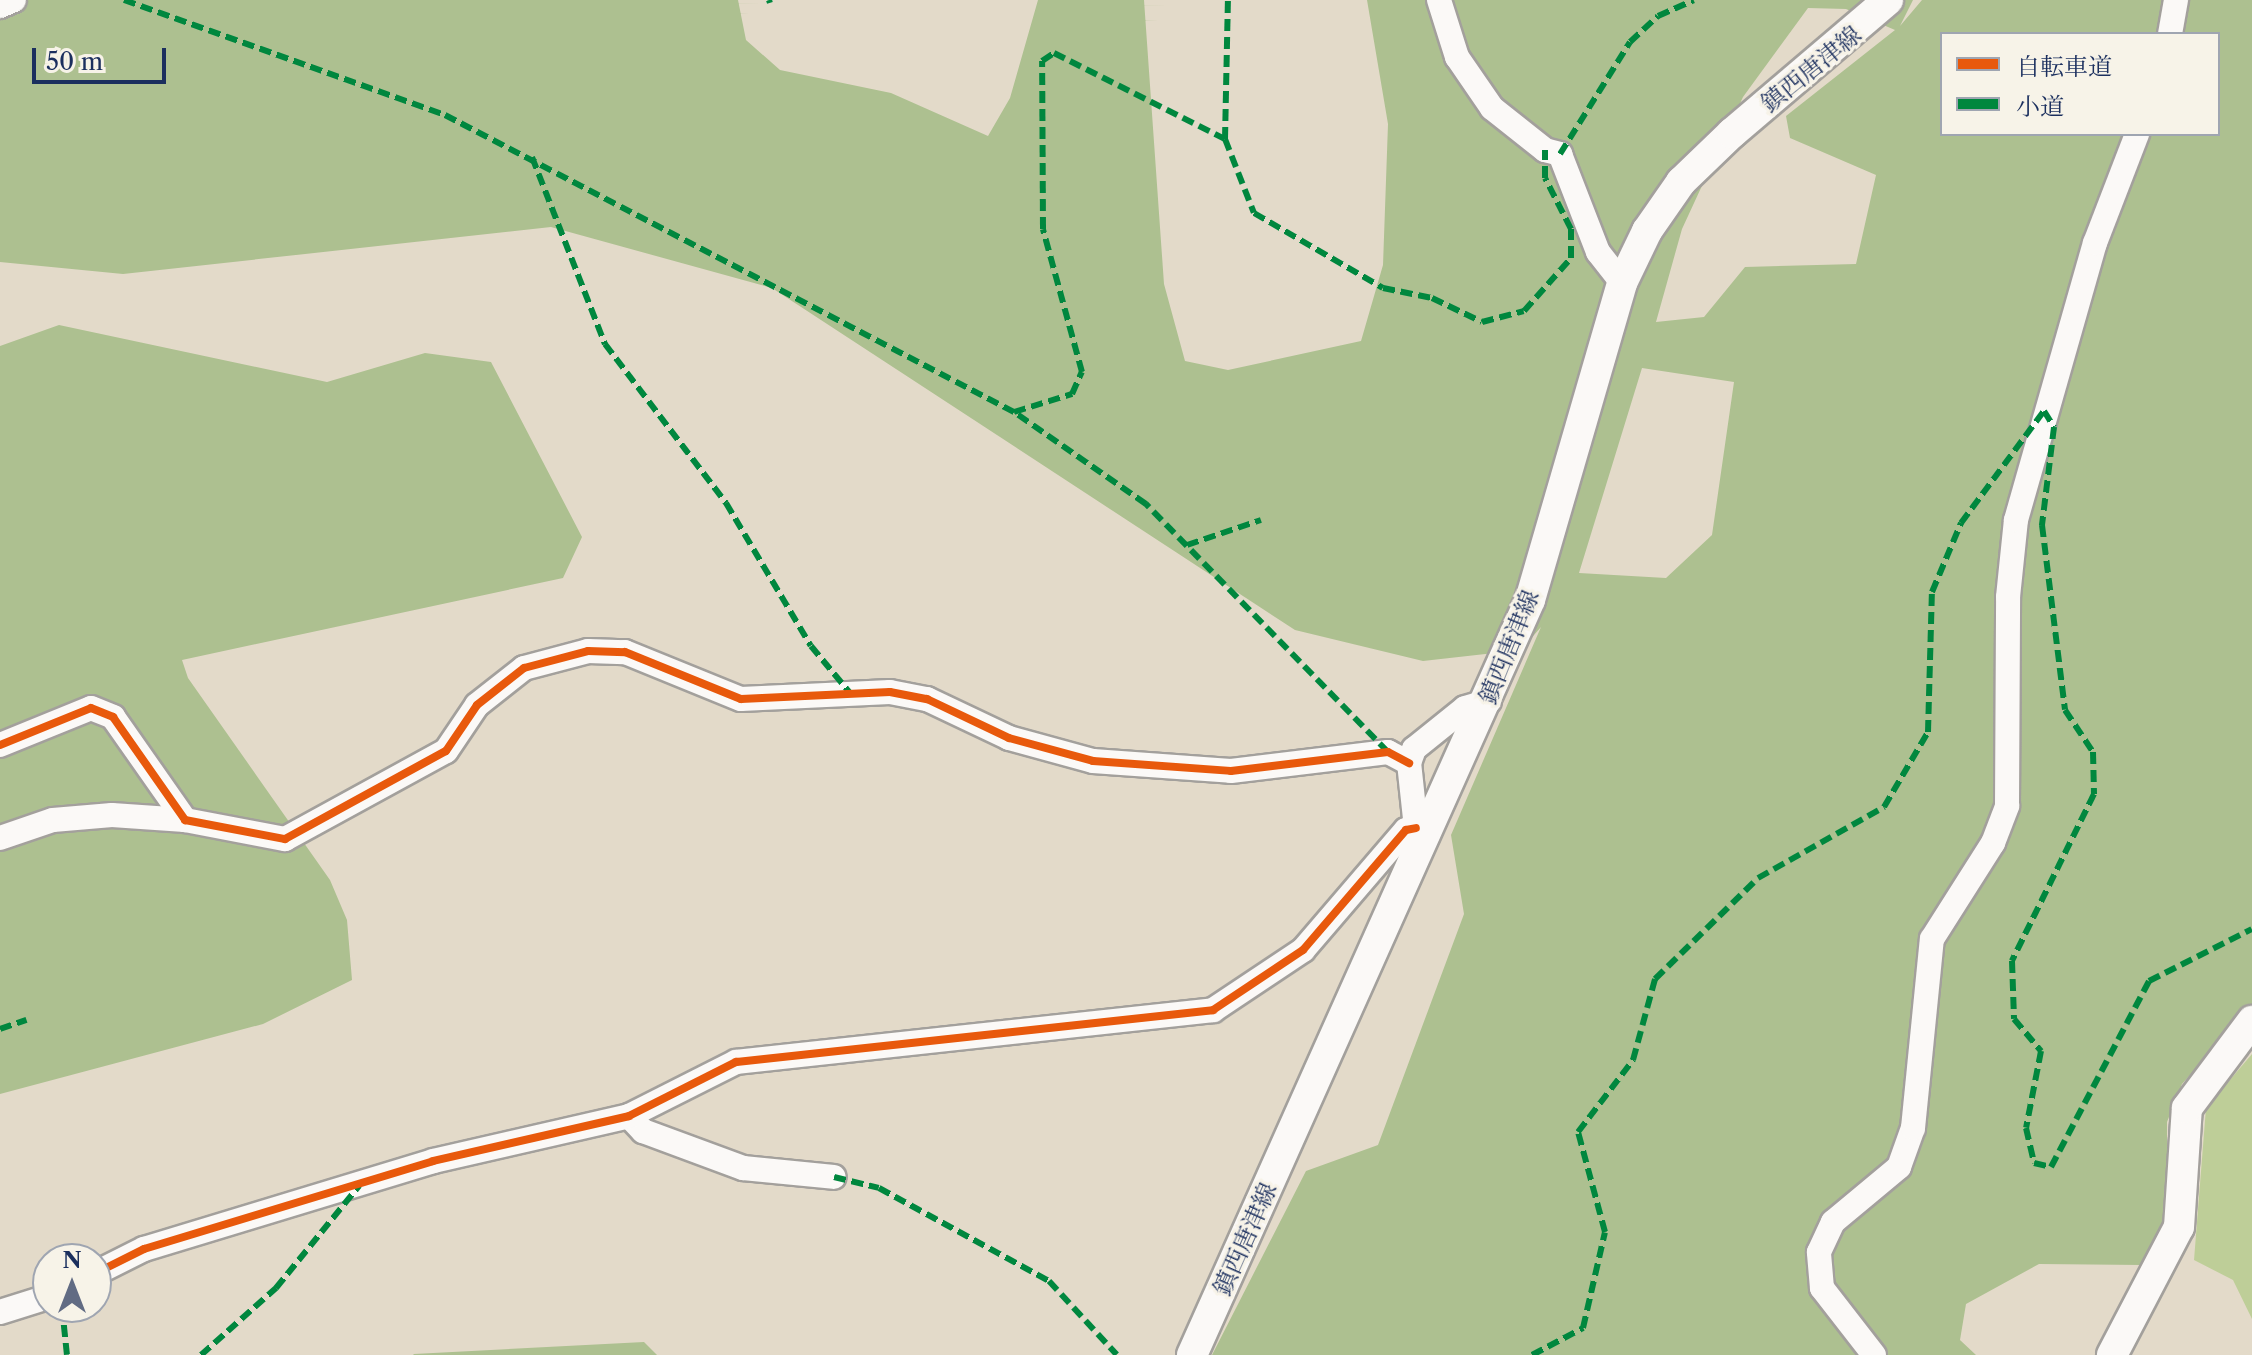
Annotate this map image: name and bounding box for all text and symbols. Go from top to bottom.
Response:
street label: 鎮西唐津線 [1755,20,1867,118]
scale bar [36,32,170,82]
legend [1940,32,2220,136]
text: 50 m [46,47,103,76]
text: 自転車道 [2016,52,2112,81]
text: 小道 [2016,92,2064,121]
street label: 鎮西唐津線 [1473,586,1545,708]
street label: 鎮西唐津線 [1207,1178,1283,1300]
north arrow [32,1243,112,1323]
text: N [62,1247,82,1274]

